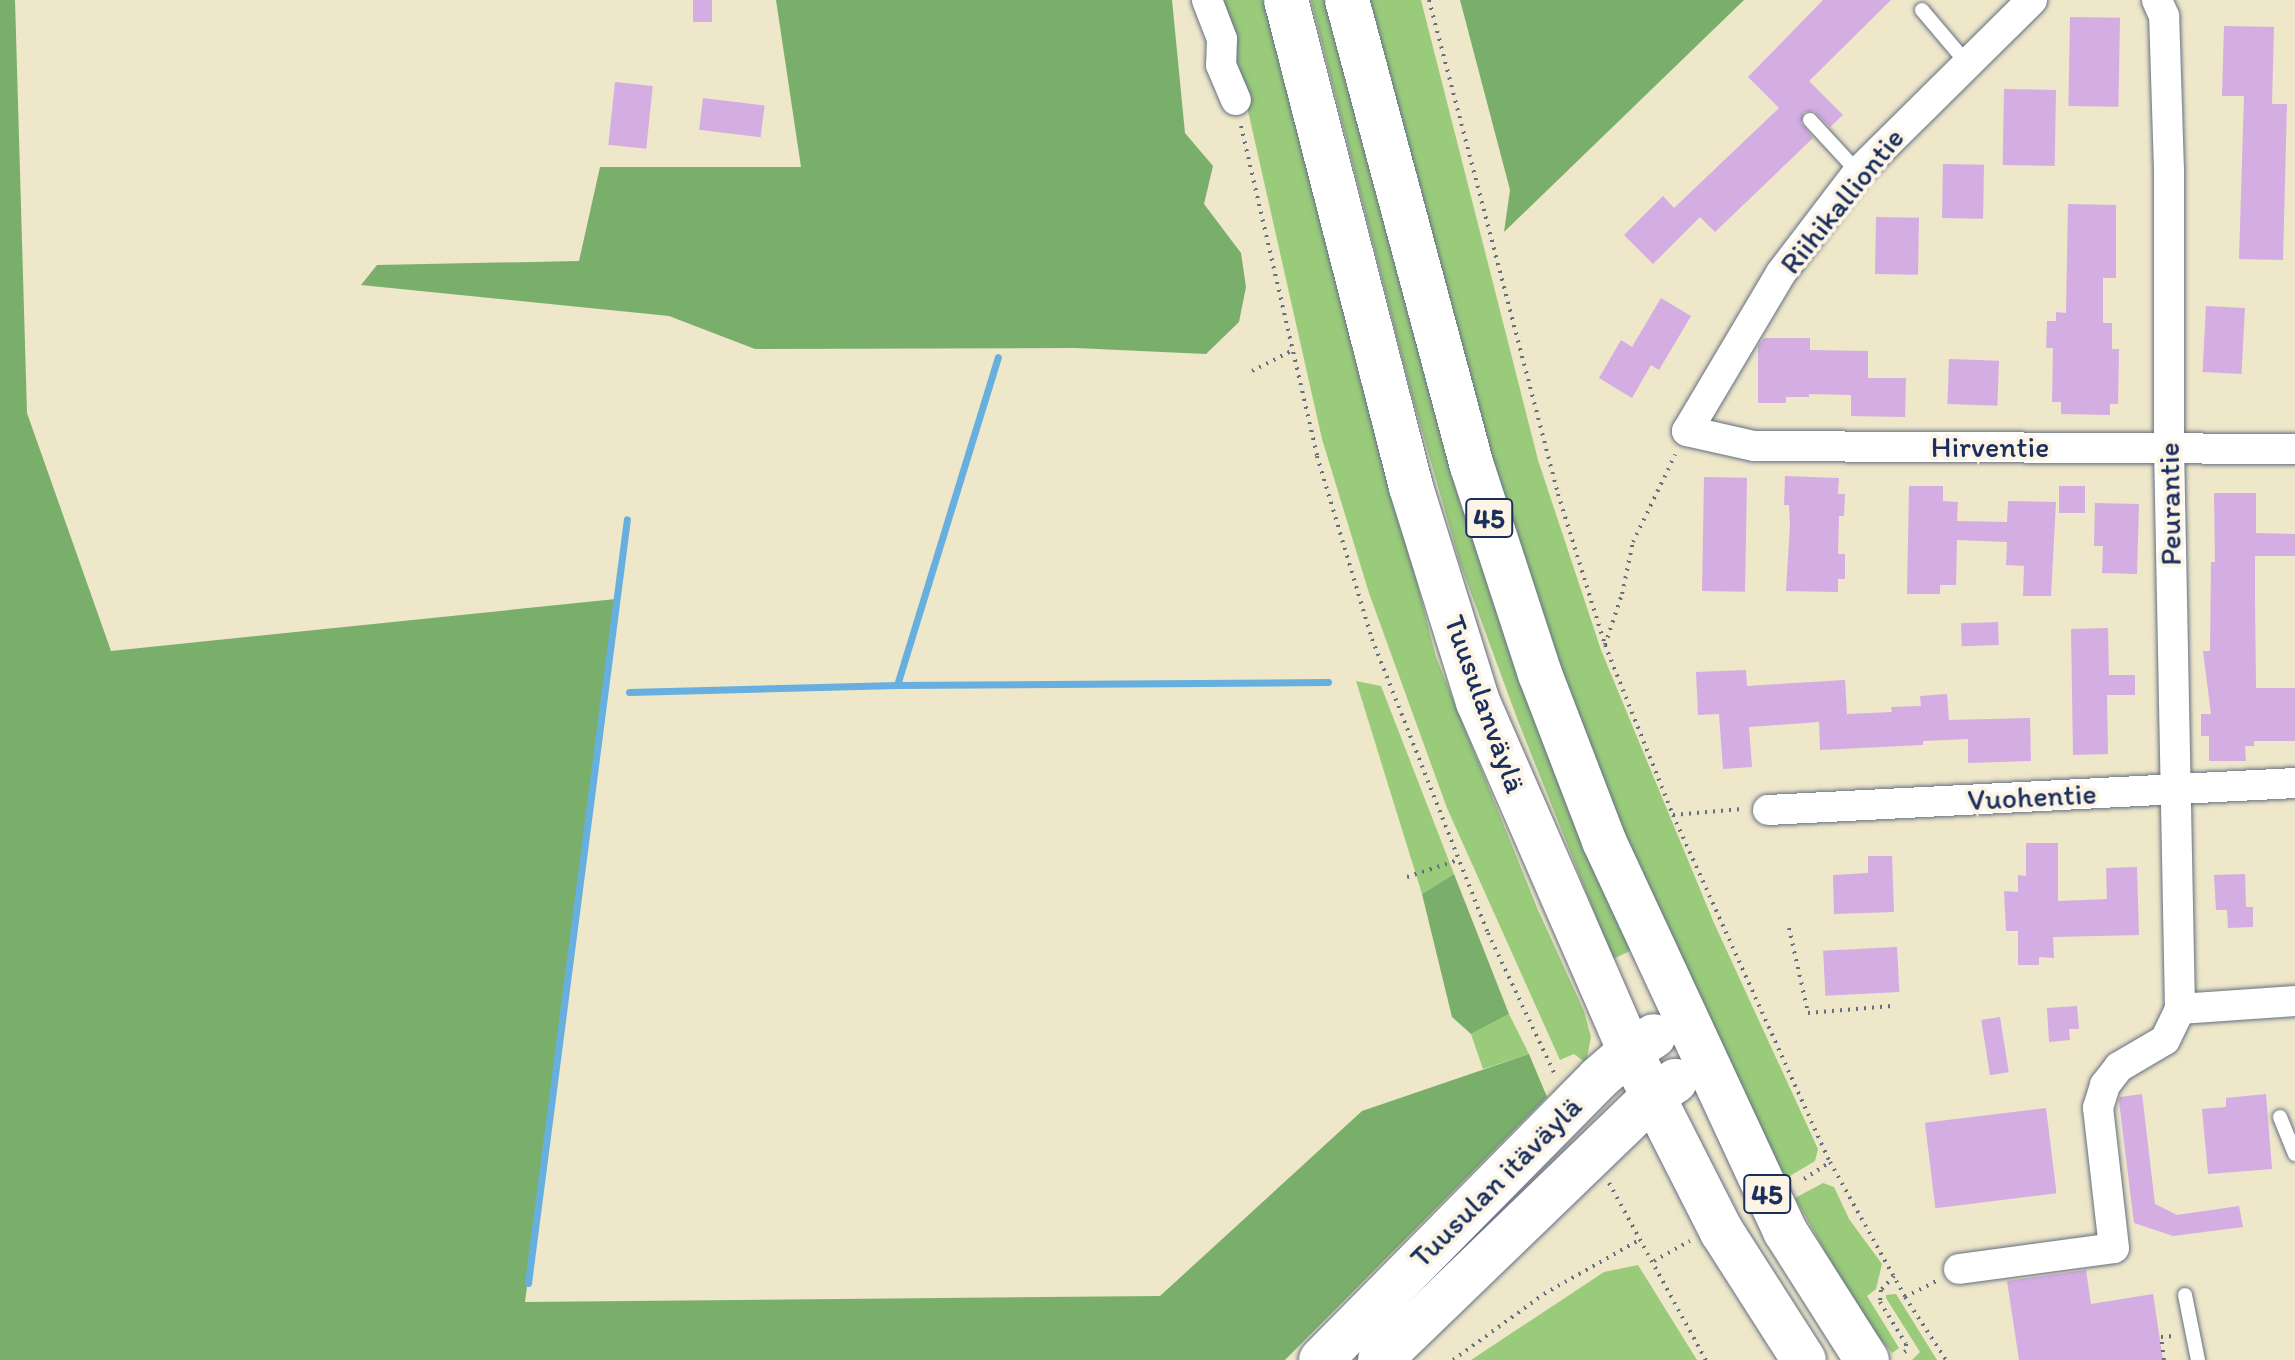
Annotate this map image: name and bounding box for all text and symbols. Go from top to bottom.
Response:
street label: Riihikalliontie [1772,121,1912,281]
street label: Hirventie [1931,429,2049,465]
street label: Peurantie [2151,442,2189,566]
road number: 45 [1465,494,1513,542]
street label: Tuusulanväylä [1436,610,1534,798]
street label: Vuohentie [1966,776,2098,818]
street label: Tuusulan itäväylä [1403,1089,1589,1275]
road number: 45 [1743,1170,1791,1218]

